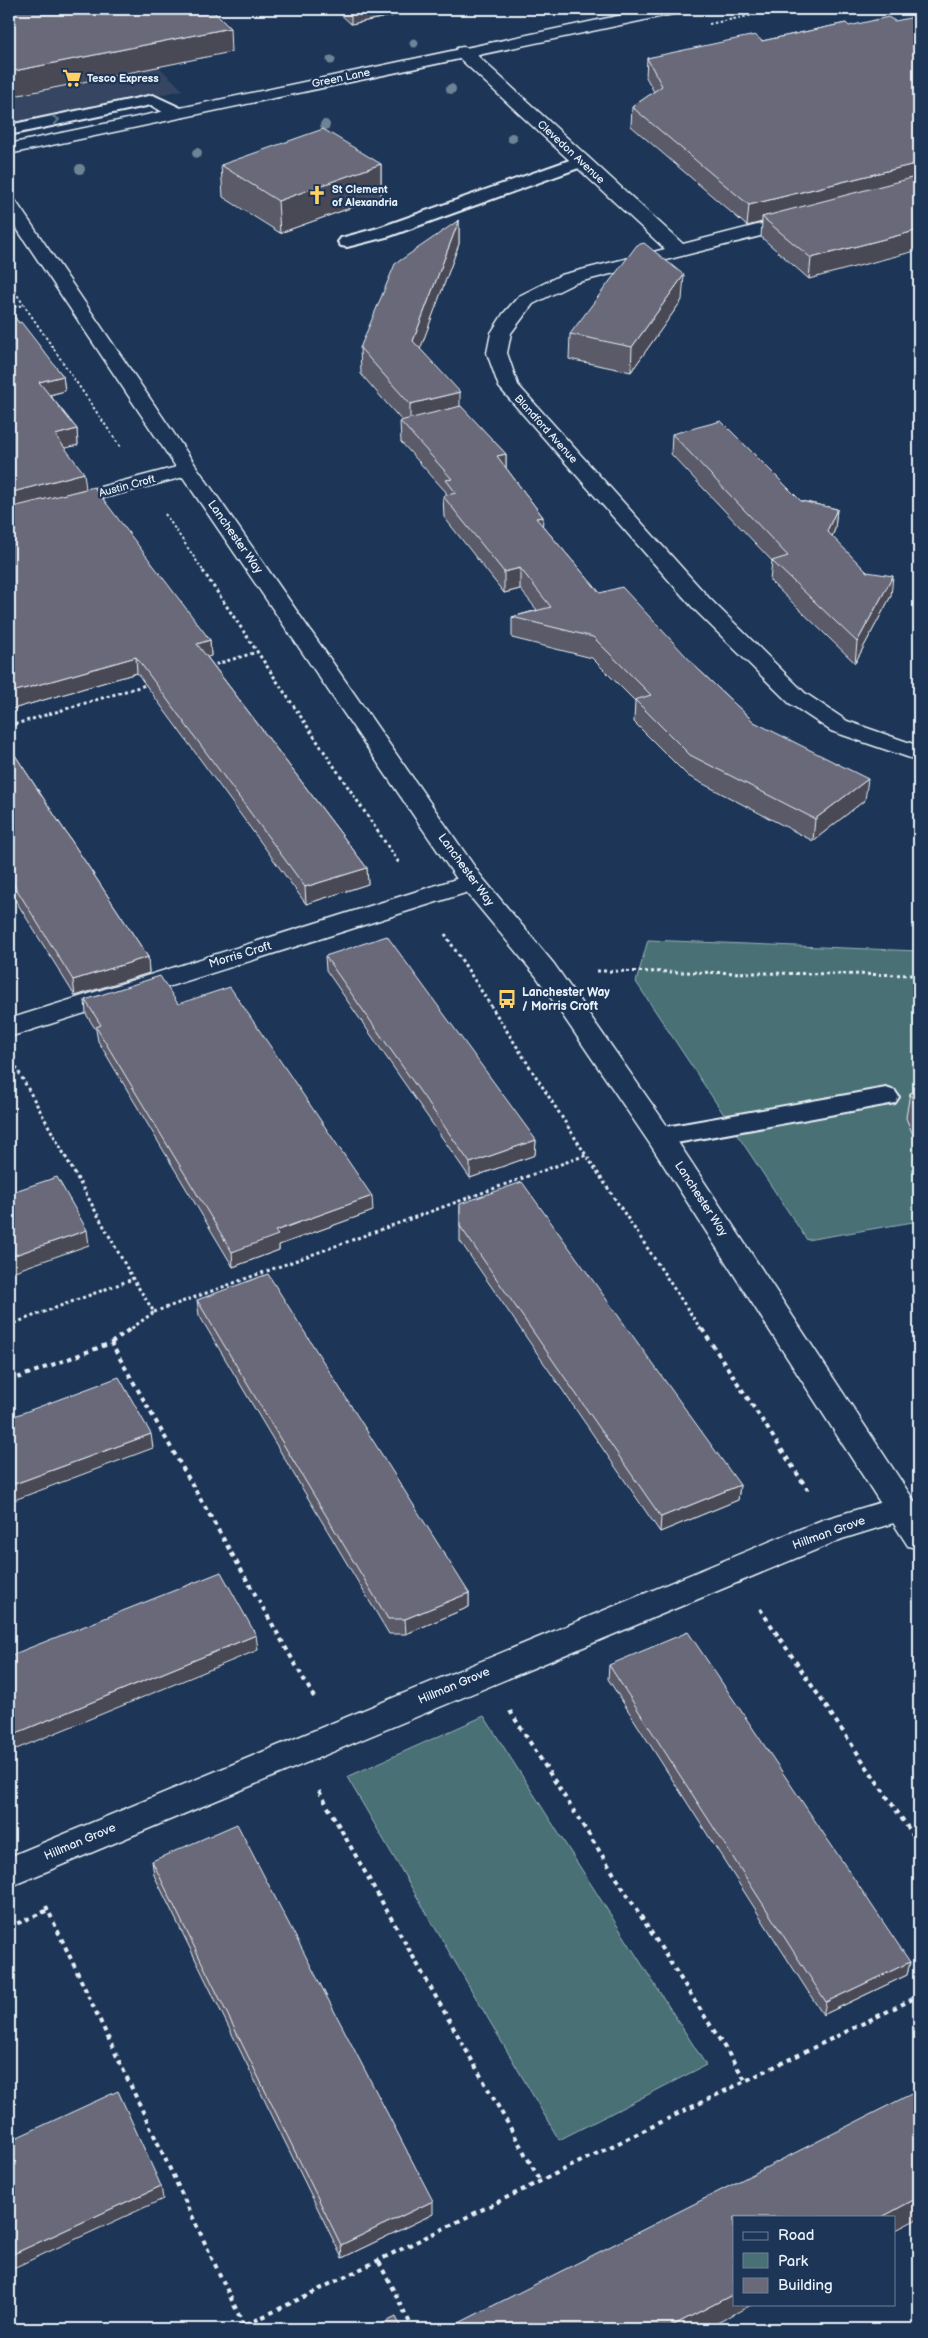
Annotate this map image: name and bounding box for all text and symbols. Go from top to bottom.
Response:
street label: Green Lane [311,65,372,91]
supermarket icon: Tesco Express [61,67,83,89]
place label: Tesco Express [87,72,159,85]
one-way arrow [52,116,61,126]
street label: Clevedon Avenue [535,118,608,187]
place label: St Clement of Alexandria [332,183,398,209]
church icon: St Clement of Alexandria [306,184,328,206]
street label: Blandford Avenue [512,392,581,466]
street label: Austin Croft [97,472,157,500]
street label: Lanchester Way [204,497,266,577]
street label: Lanchester Way [435,831,498,910]
street label: Morris Croft [207,938,273,972]
place label: Lanchester Way / Morris Croft [522,985,610,1014]
bus stop icon: Lanchester Way / Morris Croft [496,988,518,1010]
street label: Lanchester Way [671,1159,731,1240]
street label: Hillman Grove [791,1513,867,1553]
street label: Hillman Grove [416,1664,492,1708]
street label: Hillman Grove [42,1820,118,1864]
legend [733,2216,896,2306]
text: Road [778,2226,814,2245]
text: Park [778,2252,809,2271]
text: Building [778,2276,833,2295]

